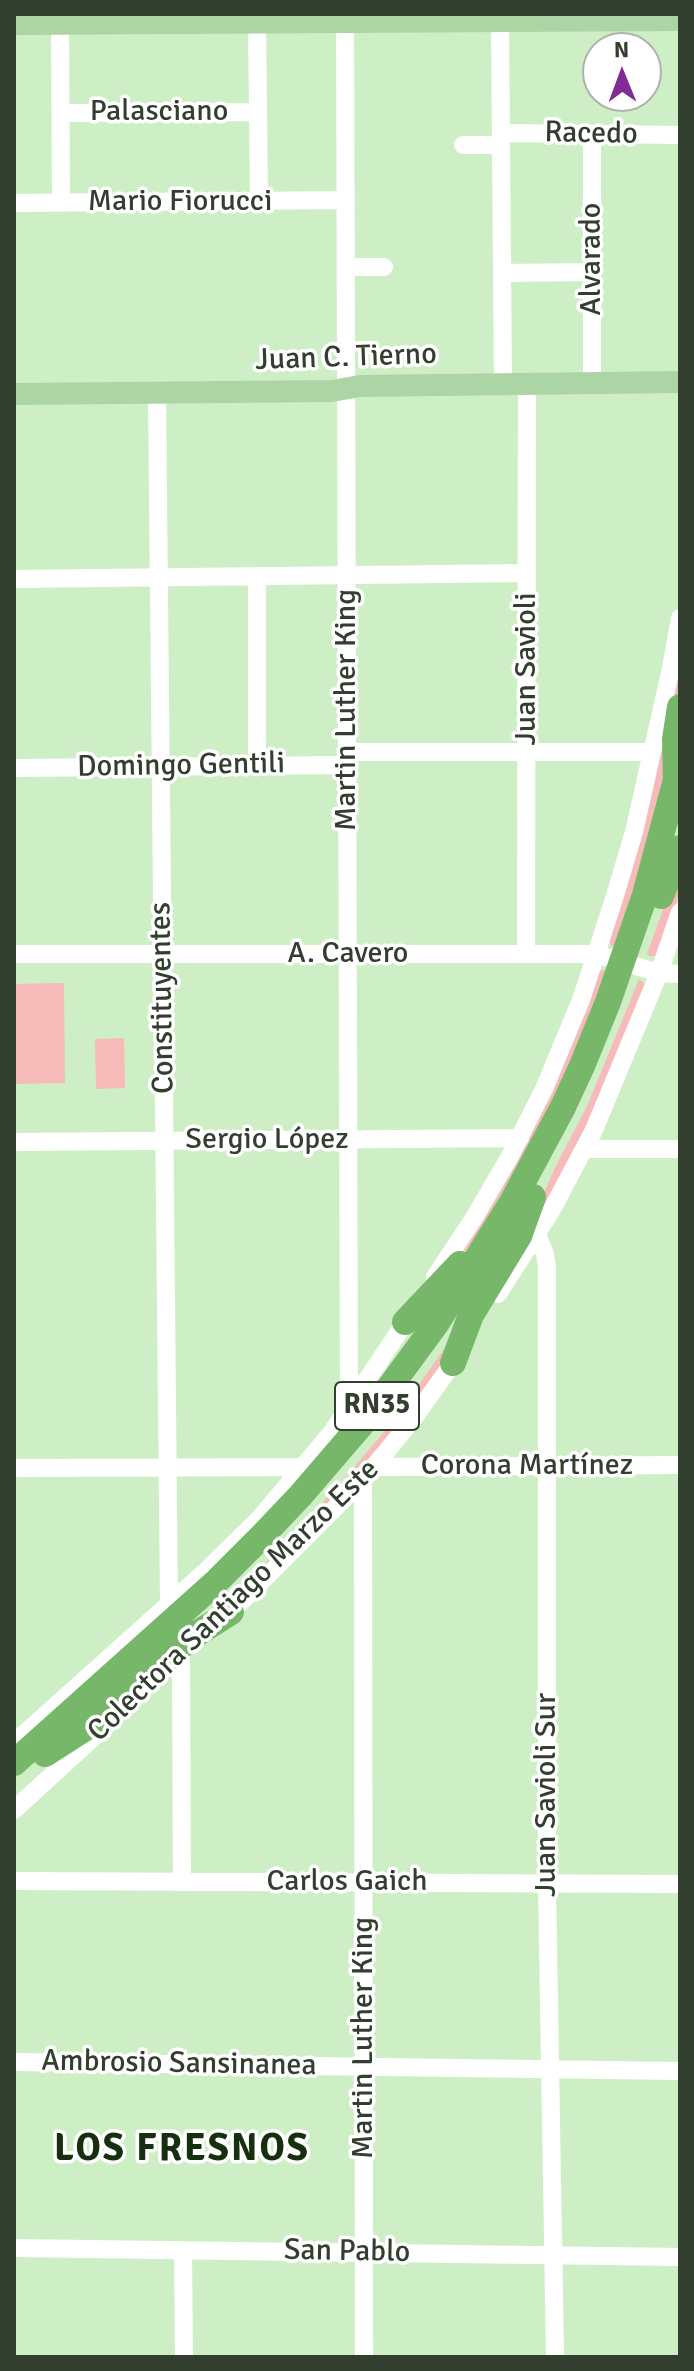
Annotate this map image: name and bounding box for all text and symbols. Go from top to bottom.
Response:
north arrow [582,32,662,112]
text: N [614,36,629,63]
street label: Palasciano [90,94,228,130]
street label: Racedo [544,115,638,153]
street label: Mario Fiorucci [88,184,272,220]
street label: Alvarado [574,203,610,315]
street label: Juan C. Tierno [255,337,437,379]
street label: Martin Luther King [329,589,365,831]
street label: Juan Savioli [509,592,545,746]
street label: Domingo Gentili [77,746,285,786]
street label: Constituyentes [143,902,183,1094]
street label: A. Cavero [288,936,408,972]
street label: Sergio López [185,1122,349,1158]
road number: RN35 [335,1382,419,1430]
street label: Corona Martínez [421,1448,633,1484]
street label: Colectora Santiago Marzo Este [81,1452,387,1750]
street label: Juan Savioli Sur [529,1693,565,1897]
street label: Carlos Gaich [266,1864,428,1900]
street label: Martin Luther King [346,1917,382,2159]
street label: Ambrosio Sansinanea [41,2044,317,2084]
district label: LOS FRESNOS [54,2127,310,2173]
street label: San Pablo [284,2233,410,2271]

